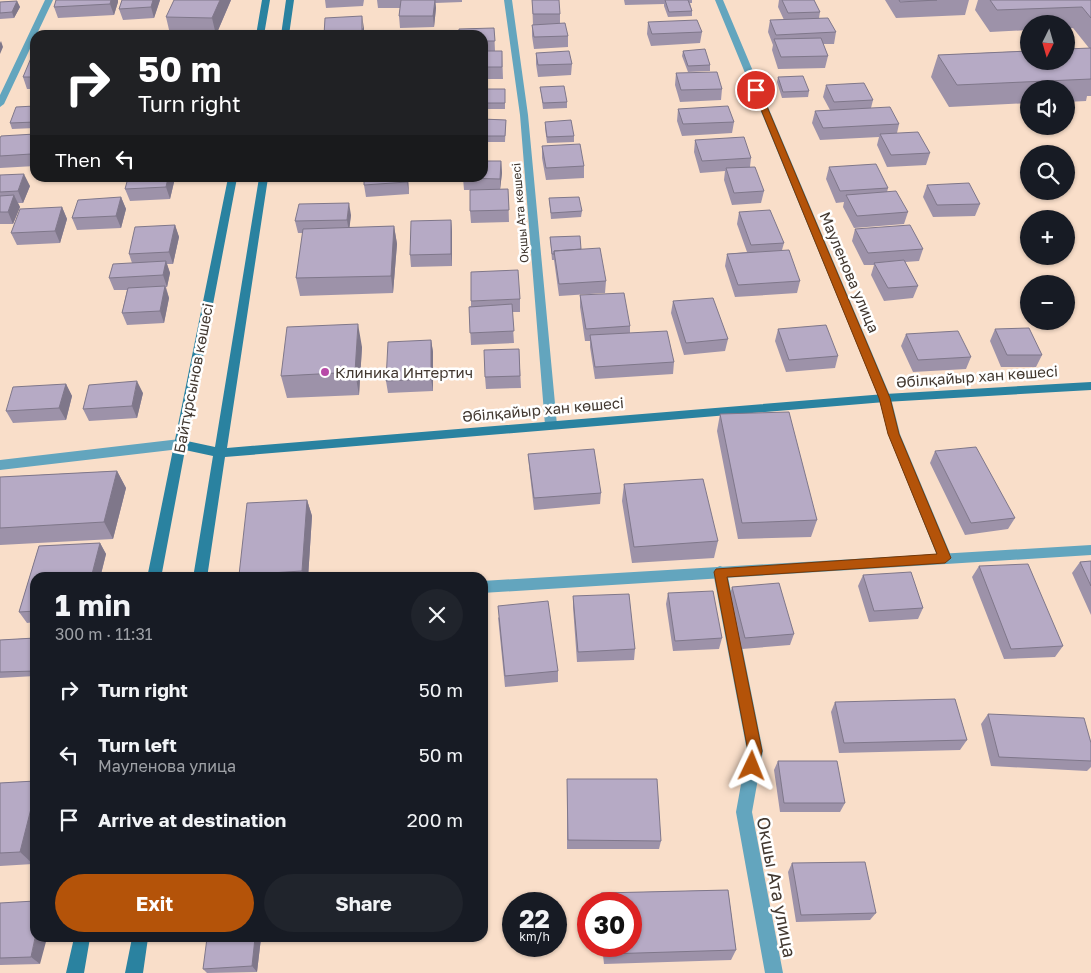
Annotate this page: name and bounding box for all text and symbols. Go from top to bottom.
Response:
north arrow [1020,15,1075,70]
map controls [1020,15,1075,330]
text: 50 m [138,48,221,90]
icon: right [55,50,120,115]
pin [735,69,777,111]
icon: arrive [742,76,770,104]
button: sound [1020,80,1075,135]
text: Turn right [138,90,241,117]
icon: left [111,145,139,173]
button: search [1020,145,1075,200]
text: Then [55,148,101,171]
street label: Оқшы Ата көшесі [508,162,532,264]
street label: Мауленова улица [816,209,884,335]
button: + [1020,210,1075,265]
button: − [1020,275,1075,330]
street label: Байтұрсынов көшесі [170,301,217,455]
street label: Әбілқайыр хан көшесі [895,361,1059,391]
place label: Клиника Интертич [335,363,473,381]
marker: Клиника Интертич [319,366,331,378]
street label: Әбілқайыр хан көшесі [461,393,625,425]
text: 1 min [55,587,131,623]
button: close [411,589,463,641]
text: 300 m · 11:31 [55,624,153,644]
icon: right [55,676,83,704]
text: Turn right [98,678,188,701]
text: 50 m [419,678,463,701]
text: Turn left [98,733,177,756]
position arrow [725,739,777,791]
icon: left [55,741,83,769]
text: 50 m [419,743,463,766]
text: Мауленова улица [98,756,236,776]
icon: arrive [55,806,83,834]
text: Arrive at destination [98,808,286,831]
text: 200 m [407,808,463,831]
street label: Окшы Ата улица [753,815,801,959]
button: Exit [55,874,254,932]
button: Share [264,874,463,932]
speed limit sign: 30 [577,892,642,957]
text: 22 [519,903,550,934]
text: km/h [519,929,550,944]

